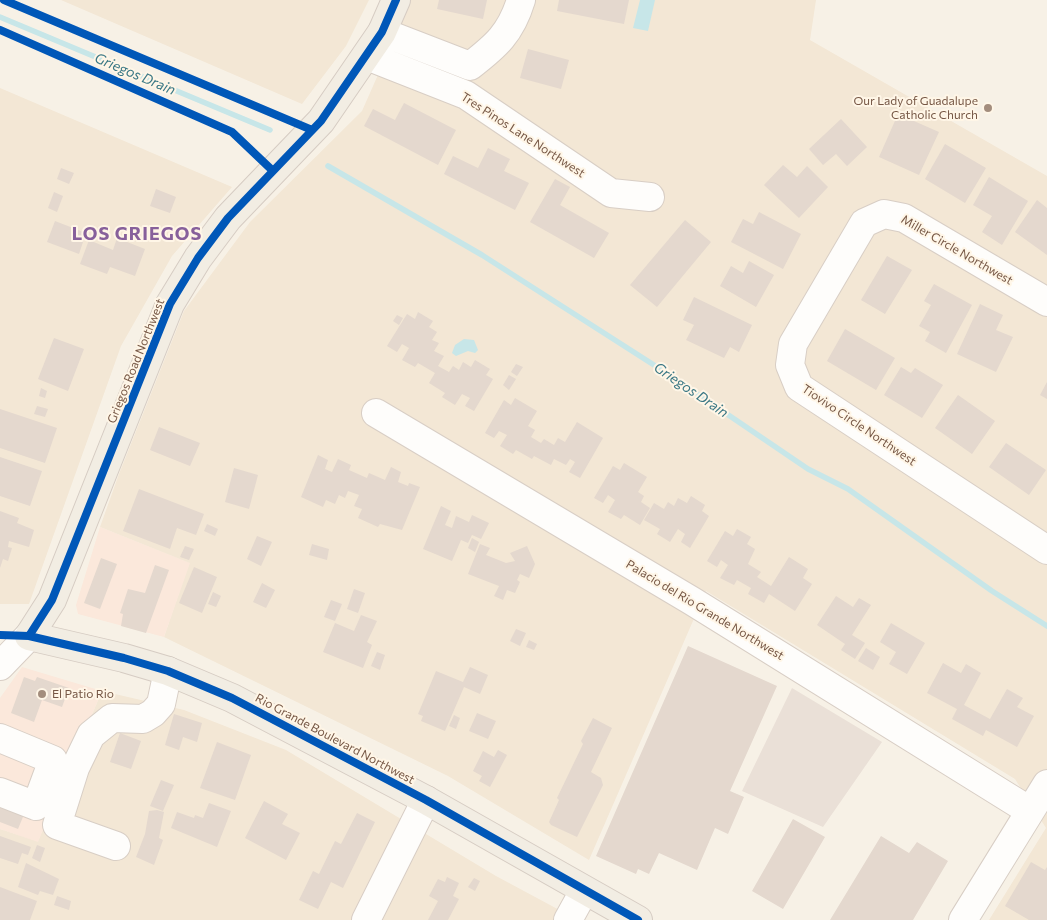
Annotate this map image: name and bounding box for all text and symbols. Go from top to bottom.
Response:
water label: Griegos Drain [92,49,178,99]
street label: Tres Pinos Lane Northwest [458,89,588,181]
place label: Our Lady of Guadalupe Catholic Church [854,94,978,122]
marker: Our Lady of Guadalupe Catholic Church [982,102,994,114]
street label: Miller Circle Northwest [899,212,1015,288]
district label: LOS GRIEGOS [70,223,204,245]
street label: Griegos Road Northwest [104,297,168,425]
water label: Griegos Drain [651,359,731,421]
street label: Tiovivo Circle Northwest [799,381,919,469]
street label: Palacio del Rio Grande Northwest [623,557,787,663]
place label: El Patio Rio [52,687,114,701]
marker: El Patio Rio [36,688,48,700]
street label: Rio Grande Boulevard Northwest [253,691,417,787]

